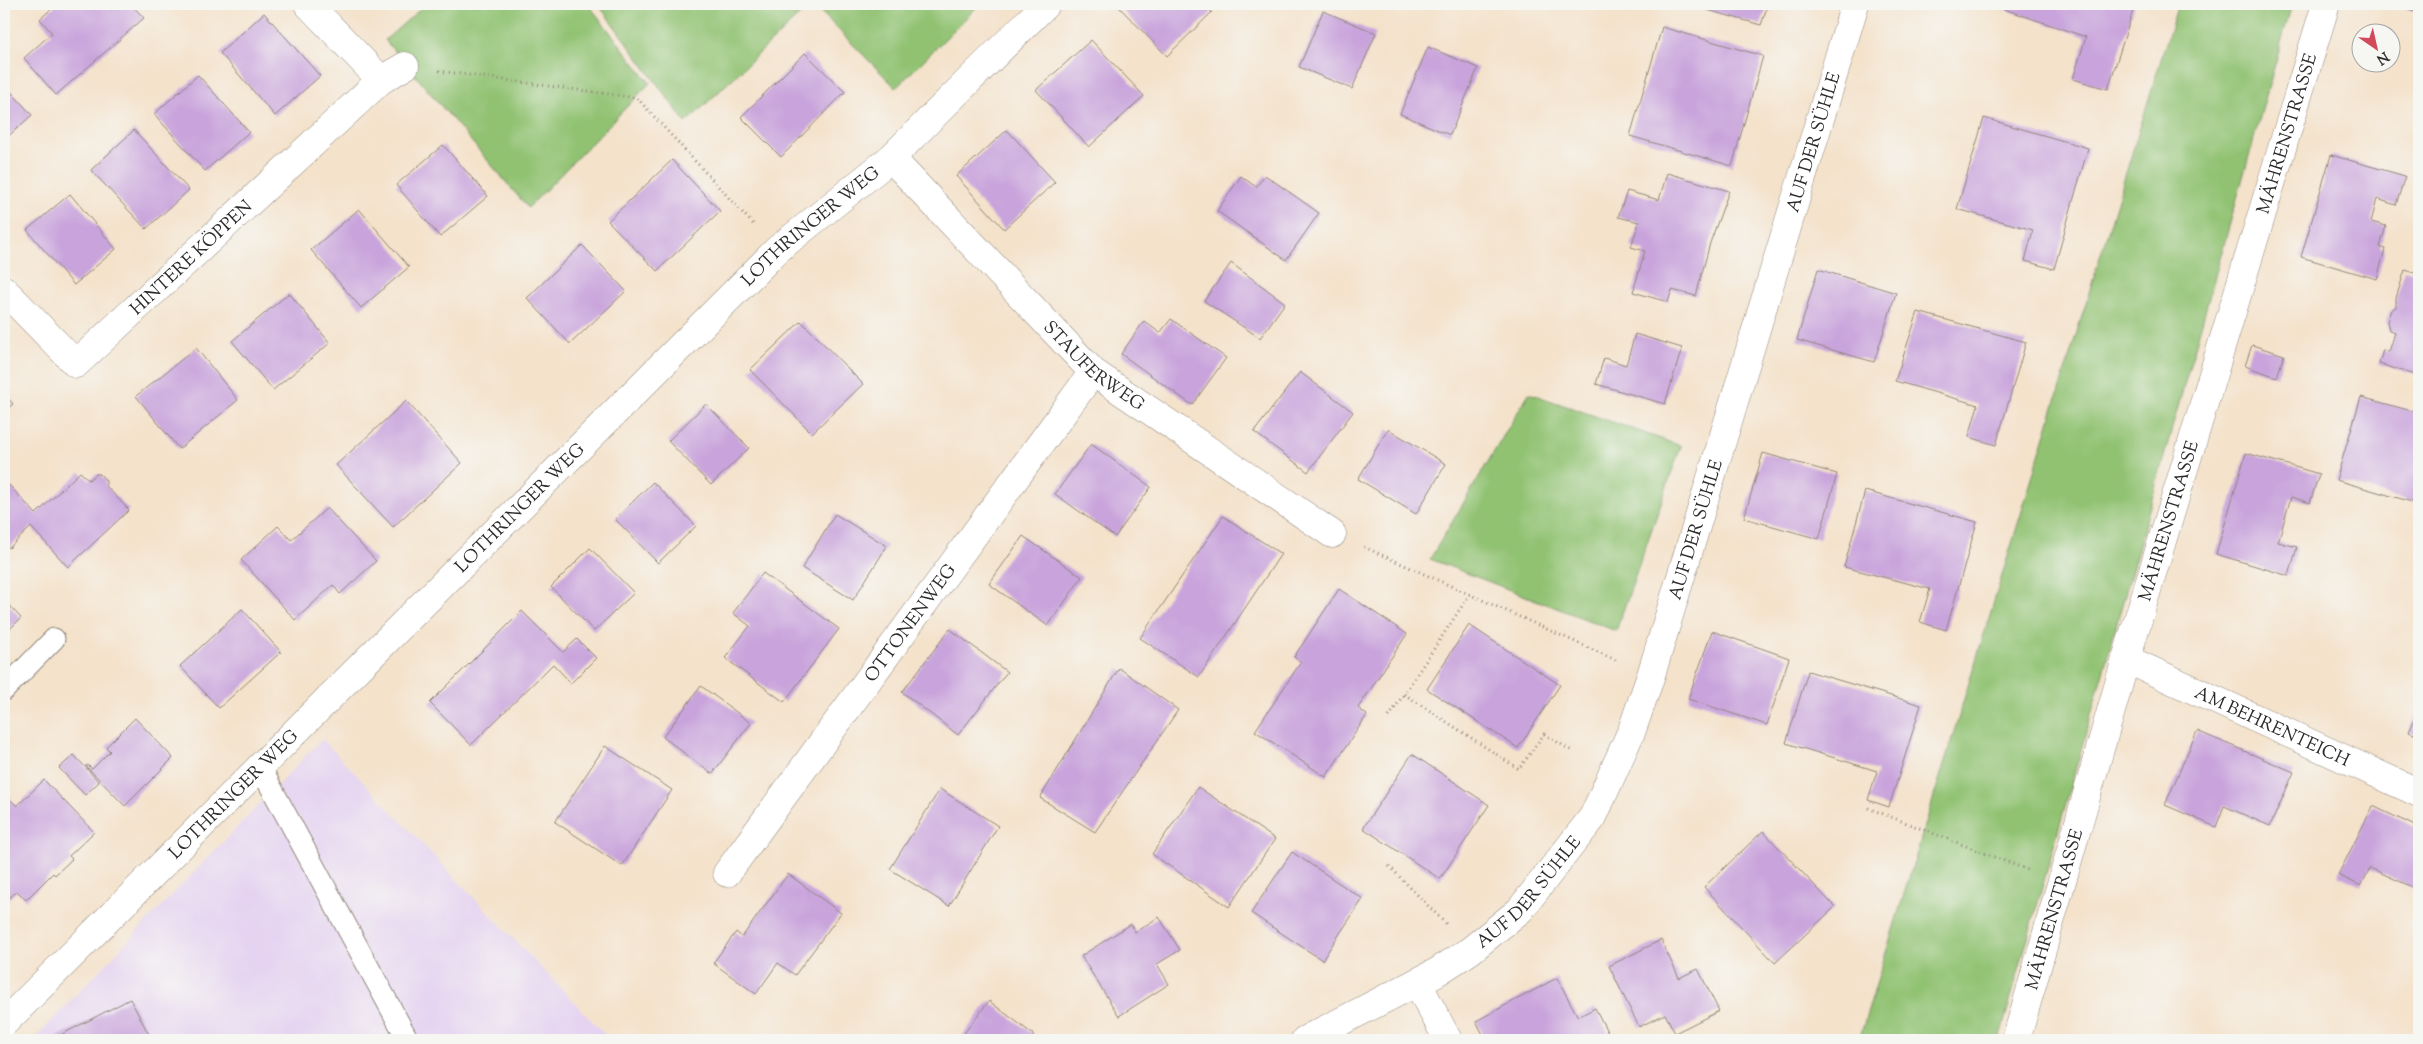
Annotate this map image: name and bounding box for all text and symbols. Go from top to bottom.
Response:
north arrow [2350,22,2400,72]
text: N [2372,46,2392,69]
street label: MÄHRENSTRASSE [2252,50,2325,218]
street label: AUF DER SÜHLE [1781,69,1849,216]
street label: LOTHRINGER WEG [736,161,886,293]
street label: HINTERE KÖPPEN [125,195,259,322]
street label: STAUFERWEG [1036,316,1149,418]
street label: LOTHRINGER WEG [450,438,592,580]
street label: MÄHRENSTRASSE [2133,438,2207,605]
street label: AUF DER SÜHLE [1664,457,1731,603]
street label: OTTONENWEG [859,559,964,688]
street label: AM BEHRENTEICH [2190,681,2353,775]
street label: LOTHRINGER WEG [164,724,306,866]
street label: MÄHRENSTRASSE [2020,826,2091,994]
street label: AUF DER SÜHLE [1471,831,1588,956]

